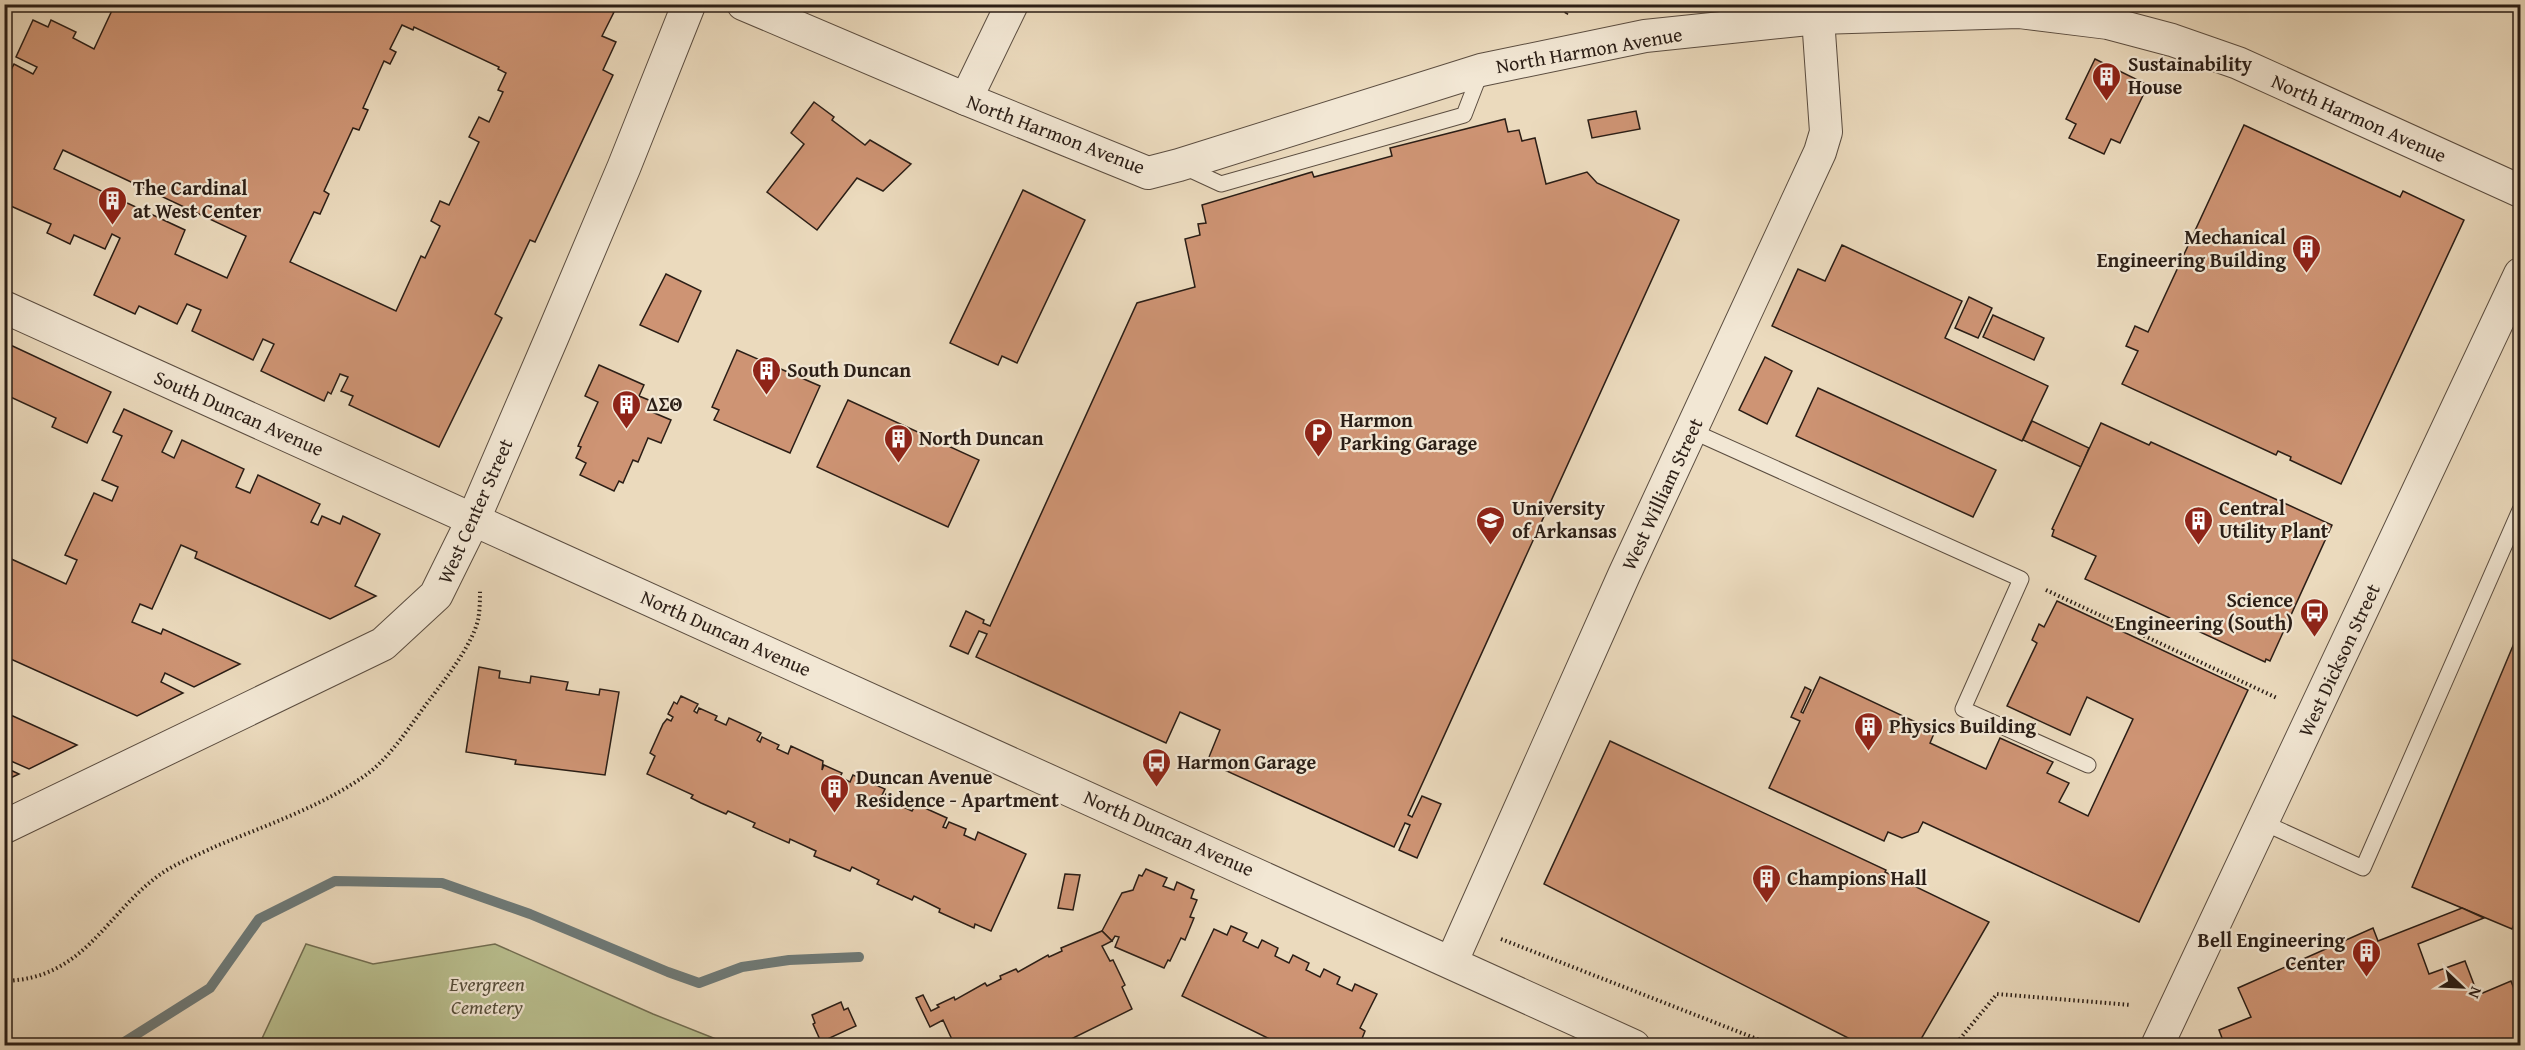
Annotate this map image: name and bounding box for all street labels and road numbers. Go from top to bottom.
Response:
street label: North Harmon Avenue [1493,19,1684,80]
street label: North Harmon Avenue [2267,66,2451,169]
street label: North Harmon Avenue [963,86,1150,181]
street label: South Duncan Avenue [150,362,329,463]
street label: West William Street [1613,413,1710,575]
street label: West Center Street [430,434,520,588]
street label: West Dickson Street [2290,578,2387,741]
street label: North Duncan Avenue [636,582,816,683]
street label: North Duncan Avenue [1079,782,1259,883]

